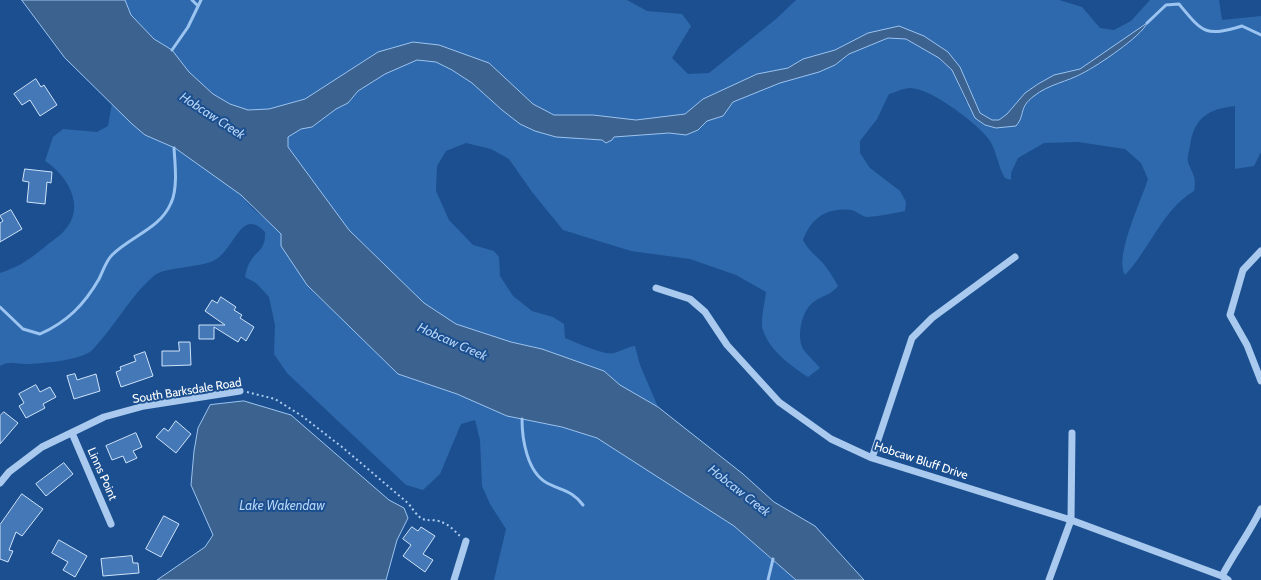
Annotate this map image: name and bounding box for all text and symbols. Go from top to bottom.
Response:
water label: Hobcaw Creek [176,89,248,143]
water label: Hobcaw Creek [415,320,489,364]
street label: South Barksdale Road [131,375,243,407]
street label: Hobcaw Bluff Drive [872,439,970,483]
street label: Linns Point [84,445,120,503]
water label: Hobcaw Creek [705,462,773,520]
water label: Lake Wakendaw [239,498,325,514]

